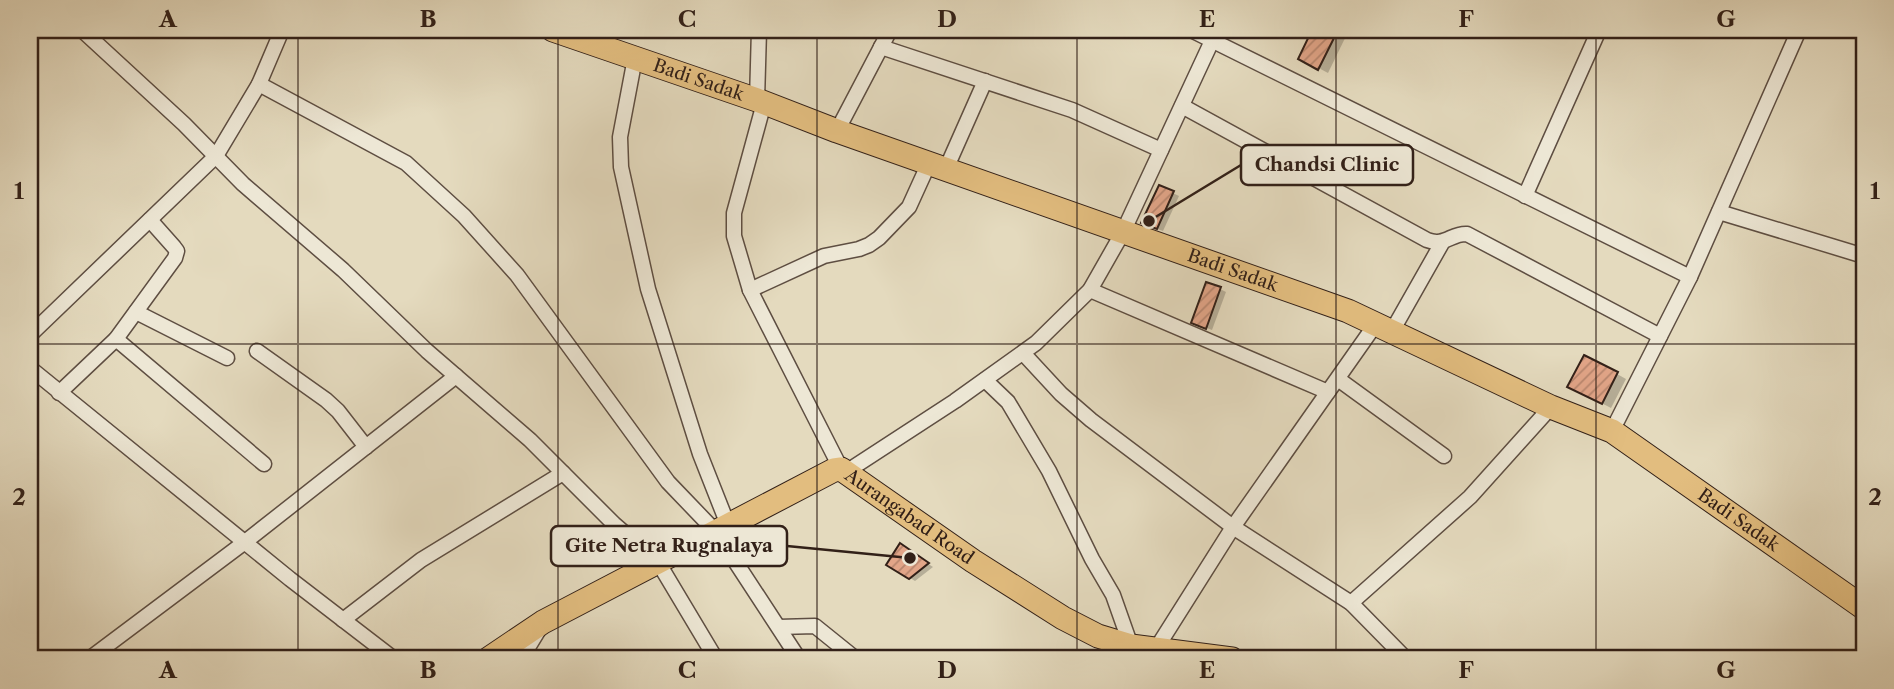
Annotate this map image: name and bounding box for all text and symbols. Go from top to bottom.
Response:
text: A [158,5,178,33]
text: B [419,5,437,33]
text: C [678,5,696,33]
text: D [937,5,957,33]
text: E [1199,5,1215,33]
text: F [1458,5,1474,33]
text: G [1716,5,1736,33]
street label: Badi Sadak [650,54,748,106]
callout: Chandsi Clinic [1241,145,1413,185]
text: Chandsi Clinic [1255,153,1399,176]
text: 1 [14,177,25,205]
text: 1 [1870,177,1881,205]
street label: Badi Sadak [1185,244,1282,297]
street label: Aurangabad Road [840,464,978,569]
text: 2 [12,483,26,511]
text: 2 [1868,483,1882,511]
street label: Badi Sadak [1694,484,1785,557]
callout: Gite Netra Rugnalaya [551,526,787,566]
text: Gite Netra Rugnalaya [565,534,774,557]
text: A [158,656,178,684]
text: B [419,656,437,684]
text: C [678,656,696,684]
text: D [937,656,957,684]
text: E [1199,656,1215,684]
text: F [1458,656,1474,684]
text: G [1716,656,1736,684]

